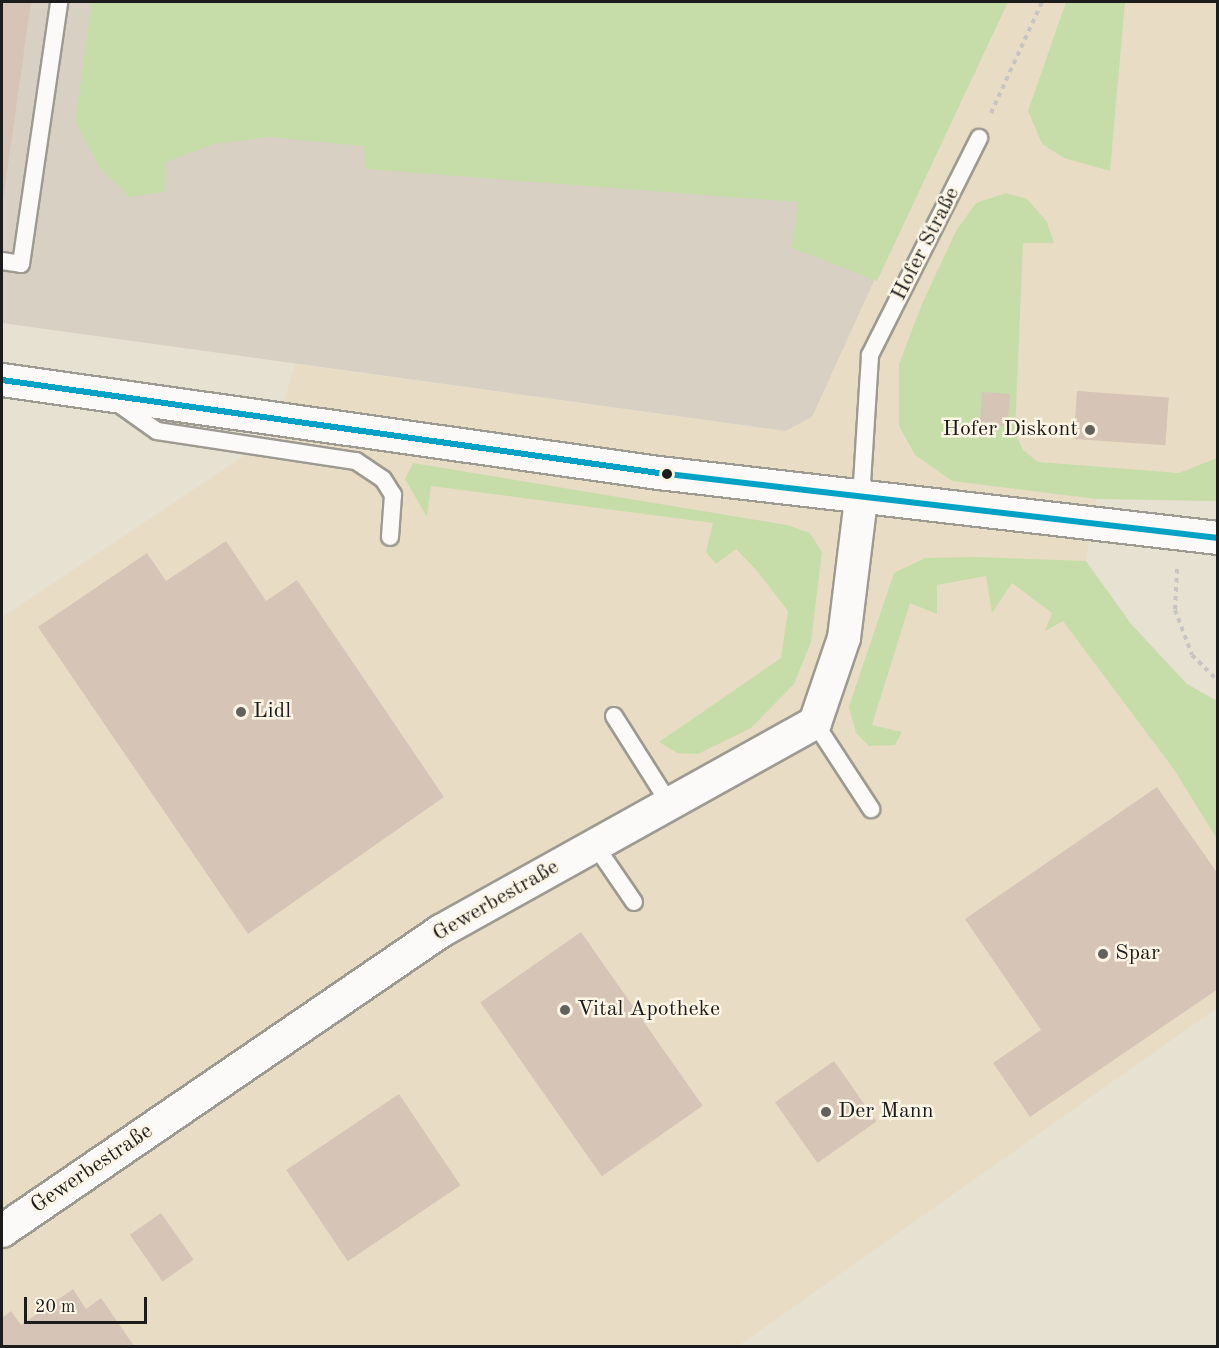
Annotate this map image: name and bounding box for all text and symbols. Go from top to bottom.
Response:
street label: Hofer Straße [886,183,966,305]
place label: Hofer Diskont [943,417,1078,443]
marker: Hofer Diskont [1083,423,1097,437]
unlabelled marker [661,468,673,480]
place label: Lidl [253,699,291,725]
marker: Lidl [234,705,248,719]
street label: Gewerbestraße [428,854,564,948]
place label: Spar [1115,941,1160,967]
marker: Spar [1096,947,1110,961]
place label: Vital Apotheke [577,997,720,1023]
marker: Vital Apotheke [558,1003,572,1017]
place label: Der Mann [838,1099,934,1125]
marker: Der Mann [819,1105,833,1119]
street label: Gewerbestraße [26,1119,158,1219]
scale bar [27,1285,150,1323]
text: 20 m [35,1298,75,1316]

